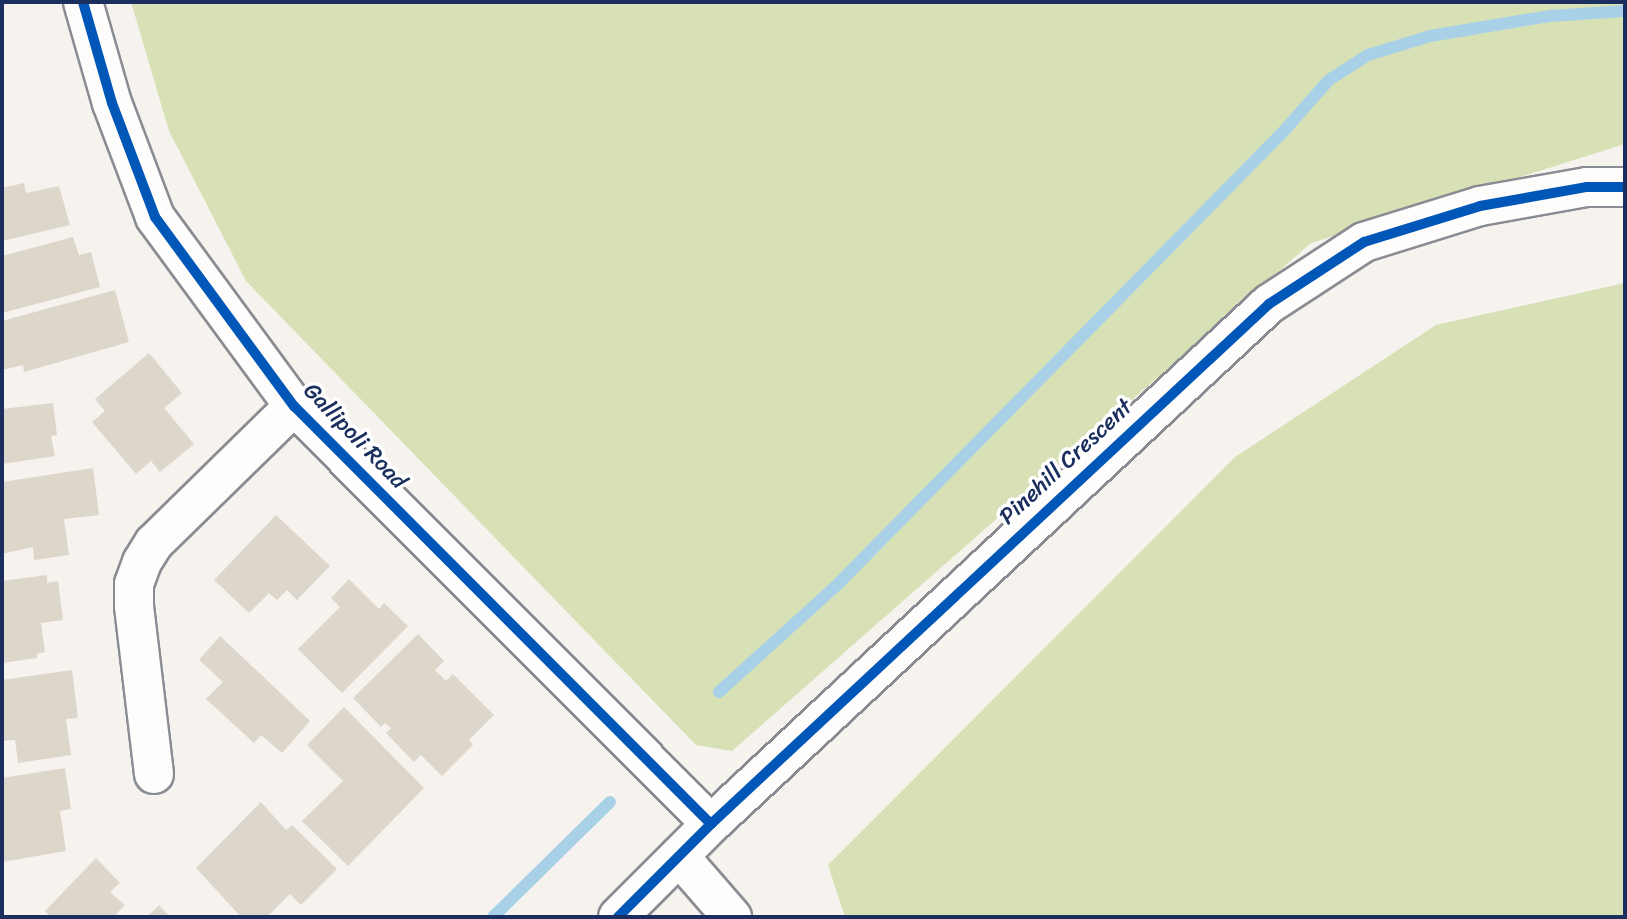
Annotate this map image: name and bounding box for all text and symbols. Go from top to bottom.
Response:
street label: Gallipoli Road [297,377,413,495]
street label: Pinehill Crescent [993,393,1139,531]

